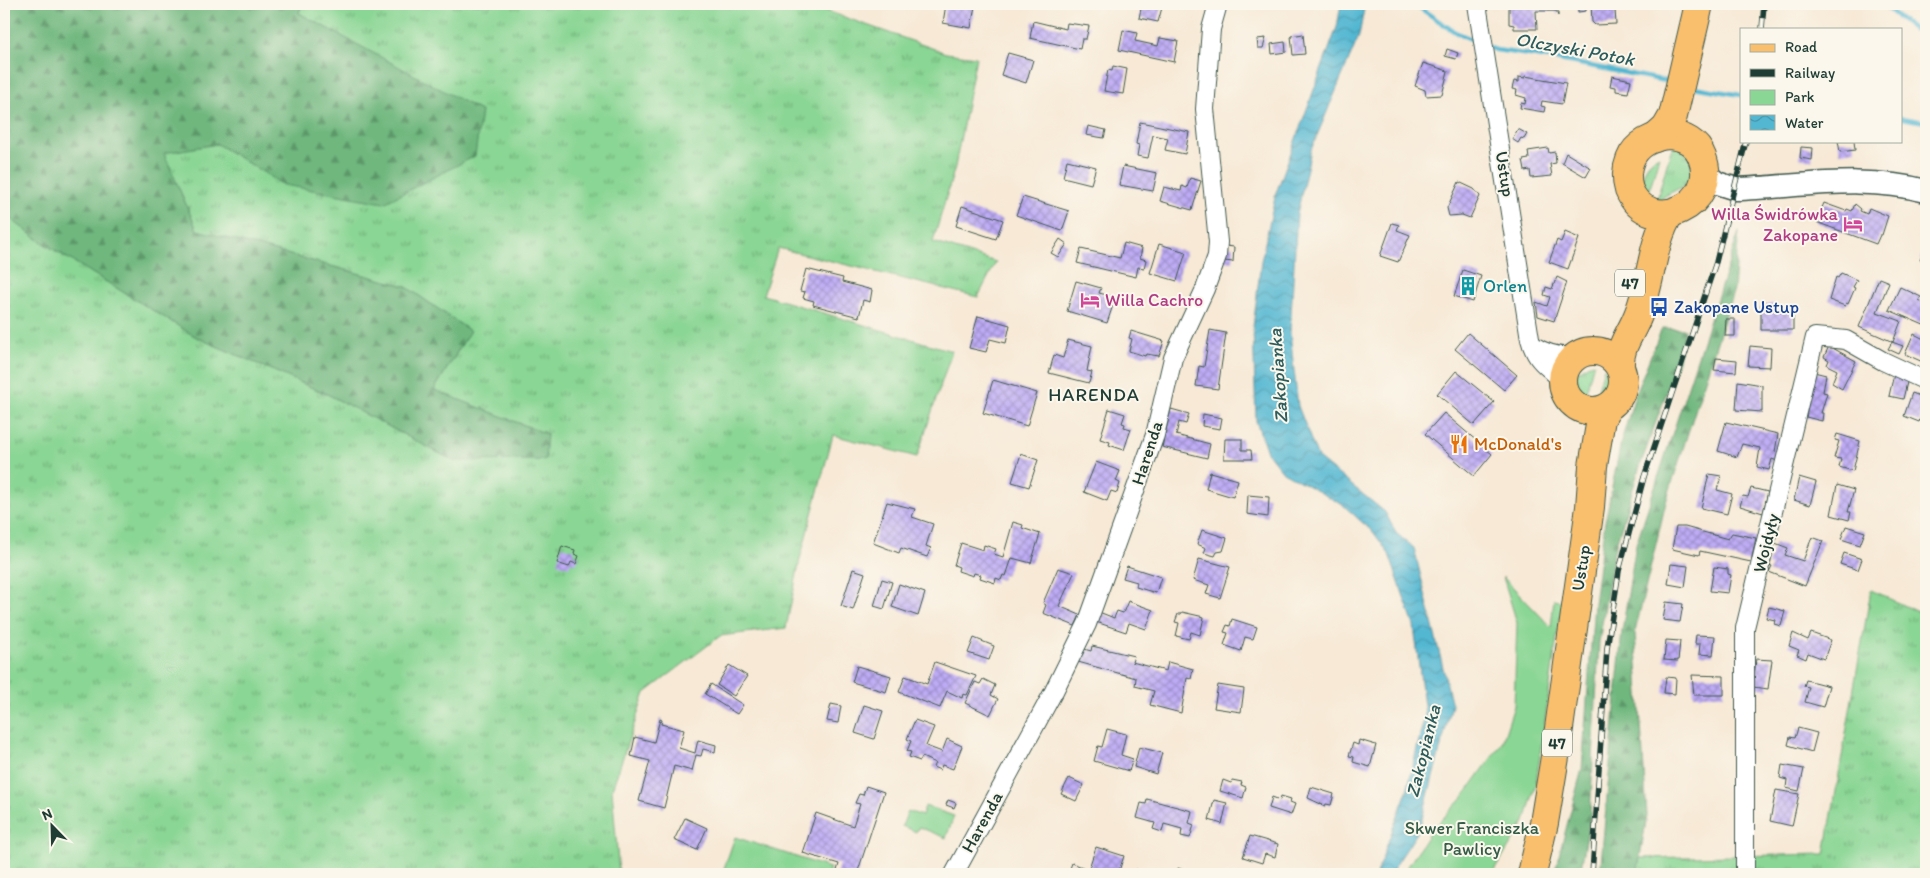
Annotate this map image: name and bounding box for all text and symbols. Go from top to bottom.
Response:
water label: Olczyski Potok [1514,27,1637,71]
legend [1740,28,1902,142]
text: Road [1785,38,1818,56]
text: Railway [1785,64,1835,82]
text: Park [1785,88,1815,106]
text: Water [1785,114,1824,132]
street label: Ustup [1491,150,1519,198]
place label: Willa Świdrówka Zakopane [1711,203,1839,246]
hotel icon: Willa Świdrówka Zakopane [1842,213,1864,235]
road number: 47 [1615,270,1645,296]
building icon: Orlen [1457,275,1479,297]
place label: Orlen [1483,275,1527,297]
hotel icon: Willa Cachro [1079,289,1101,311]
place label: Willa Cachro [1105,289,1203,311]
bus stop icon: Zakopane Ustup [1648,296,1670,318]
place label: Zakopane Ustup [1674,296,1799,318]
water label: Zakopianka [1263,328,1293,424]
district label: HARENDA [1048,383,1140,406]
street label: Harenda [1126,417,1168,488]
restaurant icon: McDonald's [1448,433,1470,455]
place label: McDonald's [1474,433,1562,455]
street label: Wojdyły [1748,511,1784,575]
street label: Ustup [1567,544,1595,592]
water label: Zakopianka [1400,702,1446,799]
road number: 47 [1542,730,1572,756]
street label: Harenda [956,787,1008,856]
north arrow [28,800,78,850]
text: N [39,805,55,824]
park label: Skwer Franciszka Pawlicy [1405,817,1540,860]

